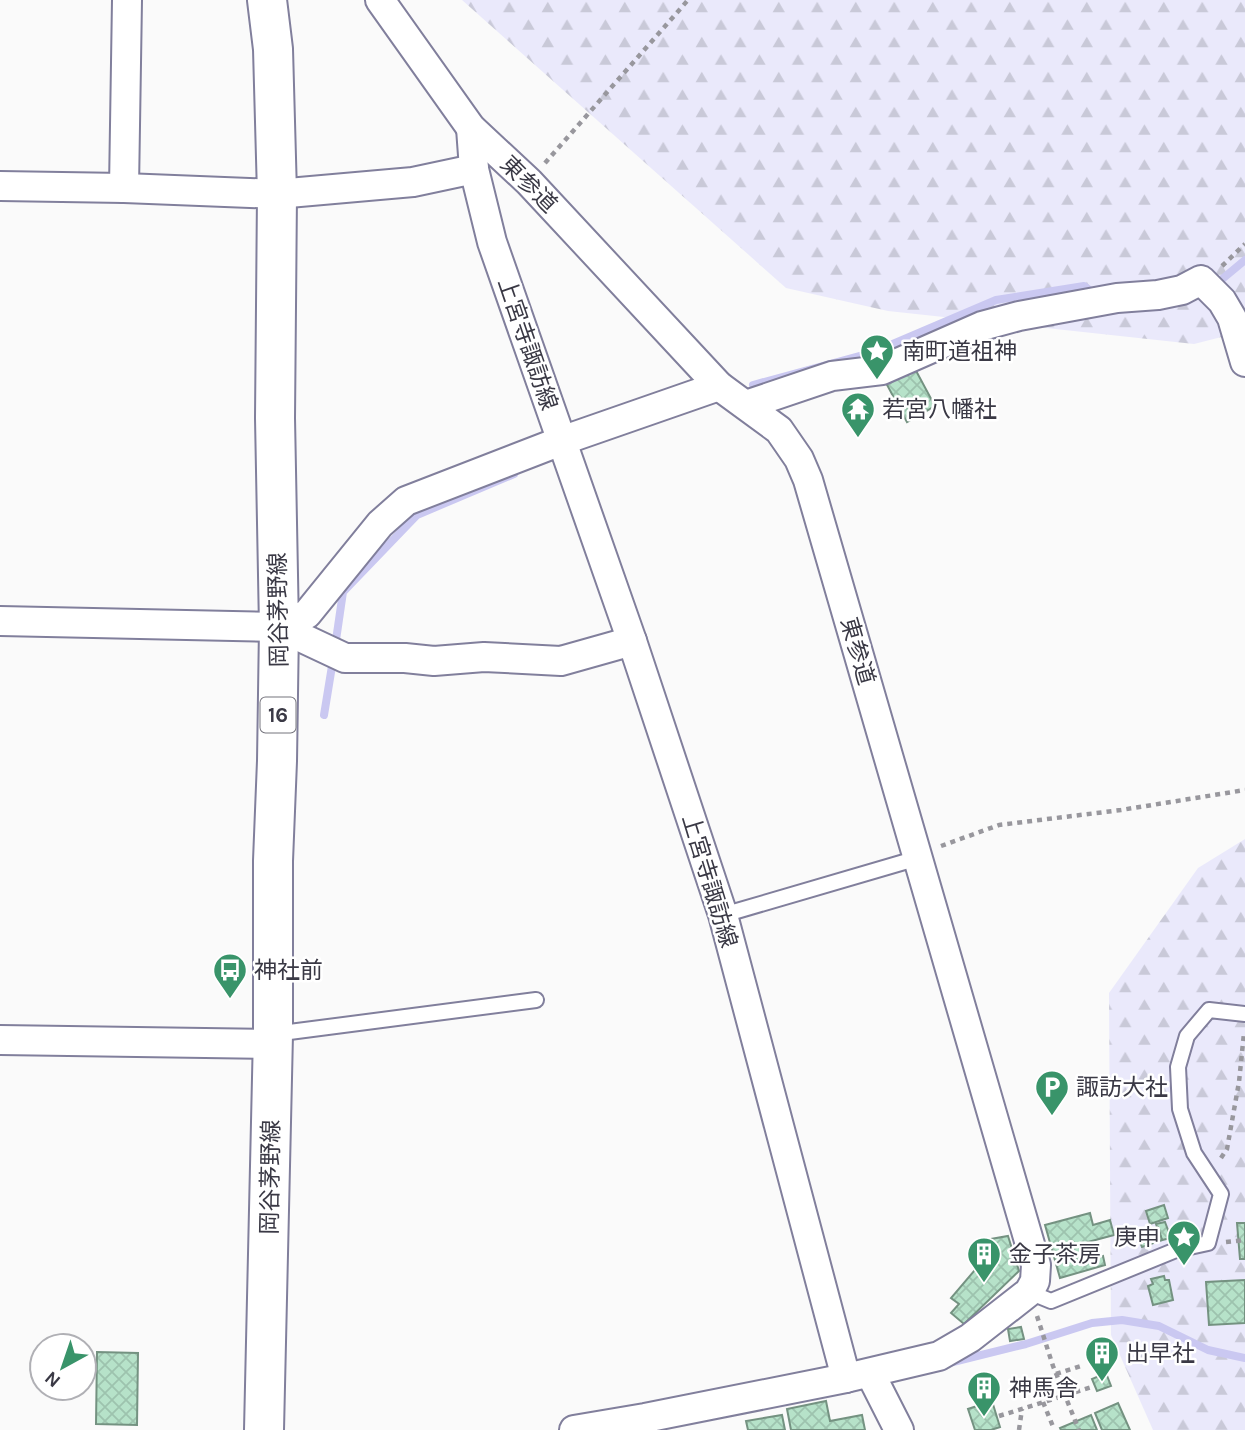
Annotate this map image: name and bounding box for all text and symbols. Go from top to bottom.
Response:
street label: 東参道 [495,150,563,218]
street label: 上宮寺諏訪線 [492,275,563,414]
place icon: 南町道祖神 [858,332,896,381]
place label: 南町道祖神 [902,338,1017,365]
temple icon: 若宮八幡社 [839,390,877,439]
place label: 若宮八幡社 [882,396,997,423]
street label: 岡谷茅野線 [264,552,293,668]
street label: 東参道 [835,614,880,688]
road number: 16 [260,698,296,732]
street label: 上宮寺諏訪線 [676,811,743,951]
bus stop icon: 神社前 [211,951,249,1000]
place label: 神社前 [254,957,323,984]
parking icon: 諏訪大社 [1033,1068,1071,1117]
place label: 諏訪大社 [1076,1074,1168,1101]
street label: 岡谷茅野線 [256,1119,285,1235]
place icon: 庚申 [1165,1218,1203,1267]
place label: 庚申 [1114,1224,1160,1251]
building icon: 金子茶房 [965,1235,1003,1284]
place label: 金子茶房 [1009,1241,1101,1268]
north arrow [28,1332,98,1402]
building icon: 出早社 [1083,1334,1121,1383]
place label: 出早社 [1126,1340,1195,1367]
text: N [40,1366,65,1392]
building icon: 神馬舎 [965,1369,1003,1418]
place label: 神馬舎 [1009,1375,1078,1402]

